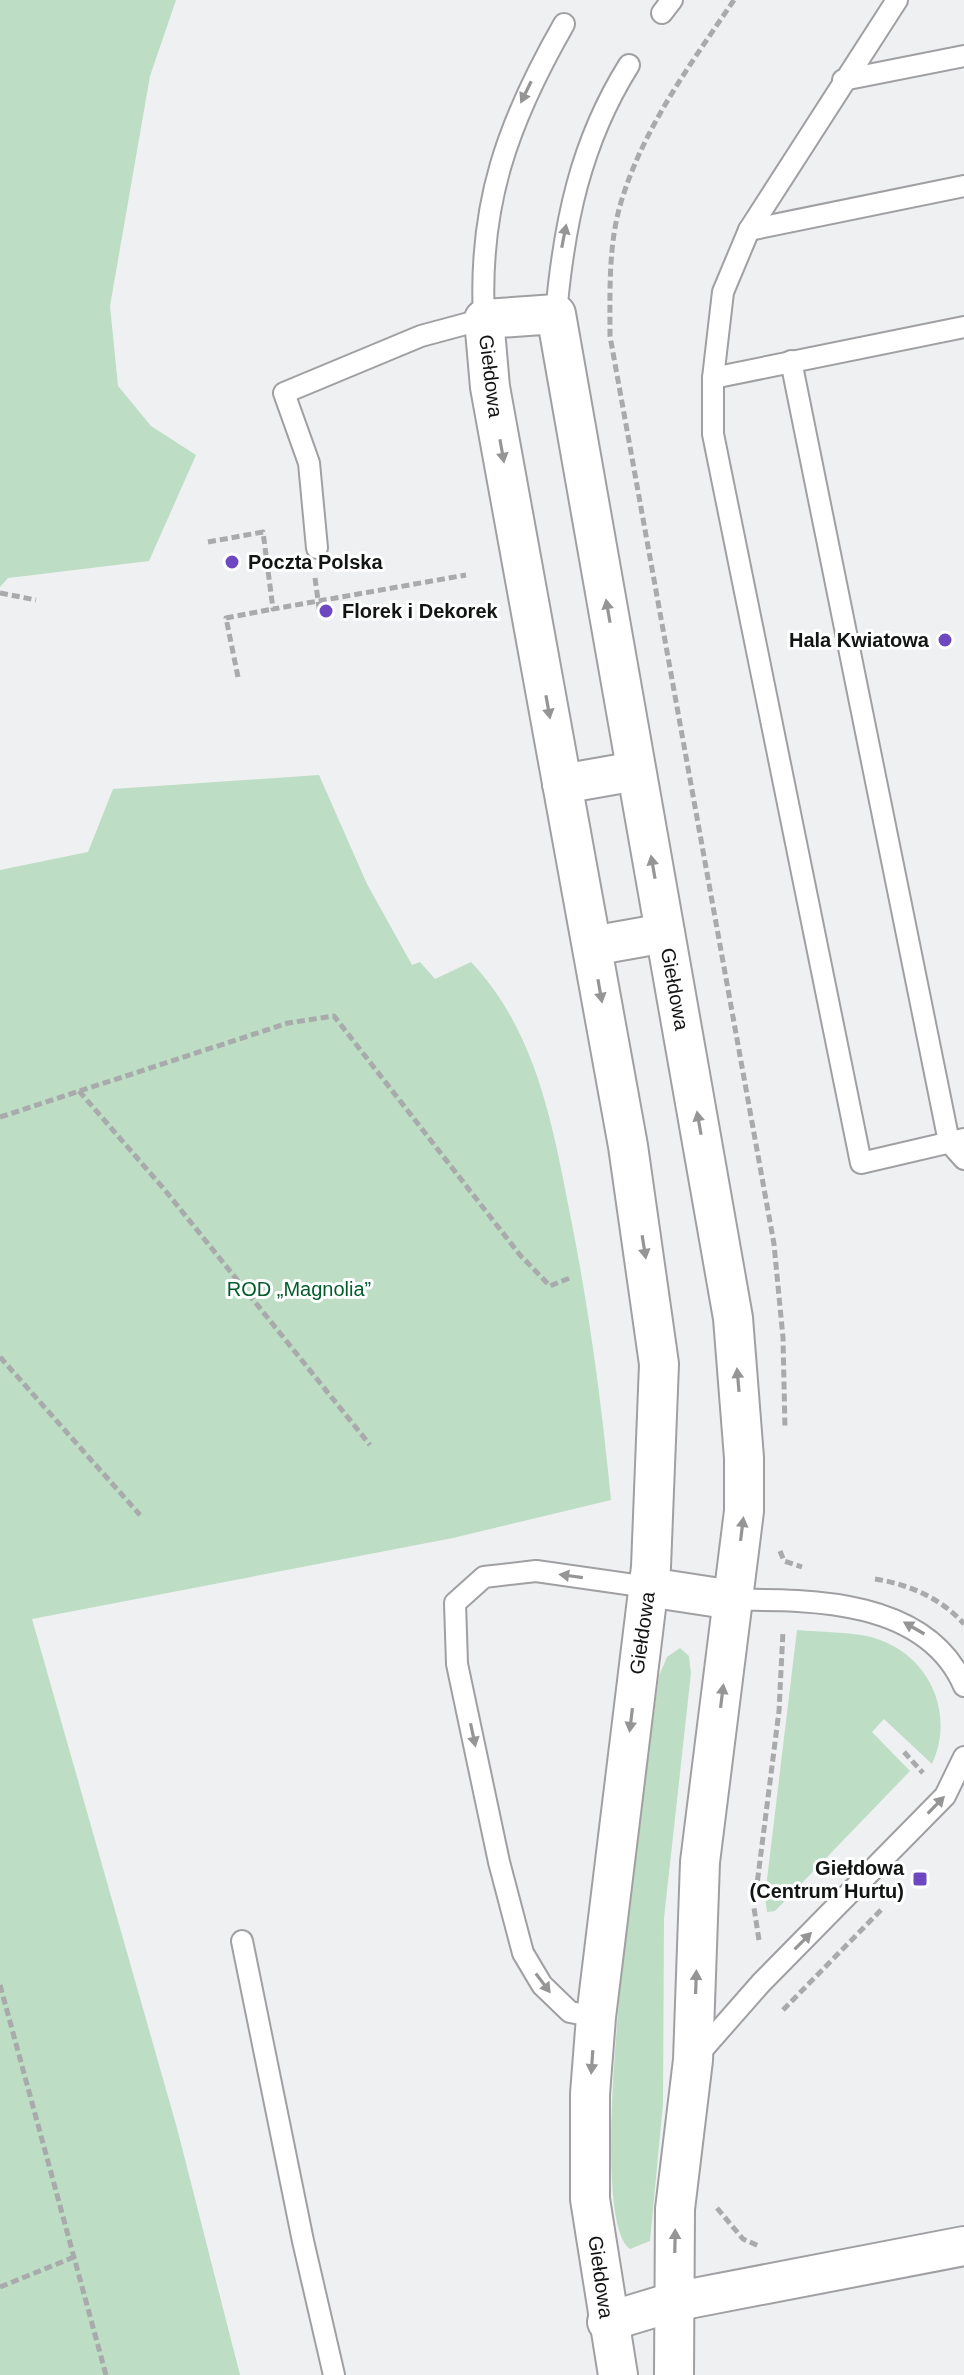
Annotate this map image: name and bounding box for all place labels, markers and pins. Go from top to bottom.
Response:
place label: Poczta Polska [248,551,383,573]
marker: Poczta Polska [223,553,241,571]
place label: Florek i Dekorek [342,600,499,622]
marker: Florek i Dekorek [317,602,335,620]
place label: Hala Kwiatowa [789,629,930,651]
marker: Hala Kwiatowa [936,631,954,649]
place label: Giełdowa (Centrum Hurtu) [750,1857,905,1902]
marker: Giełdowa (Centrum Hurtu) [911,1870,929,1888]

